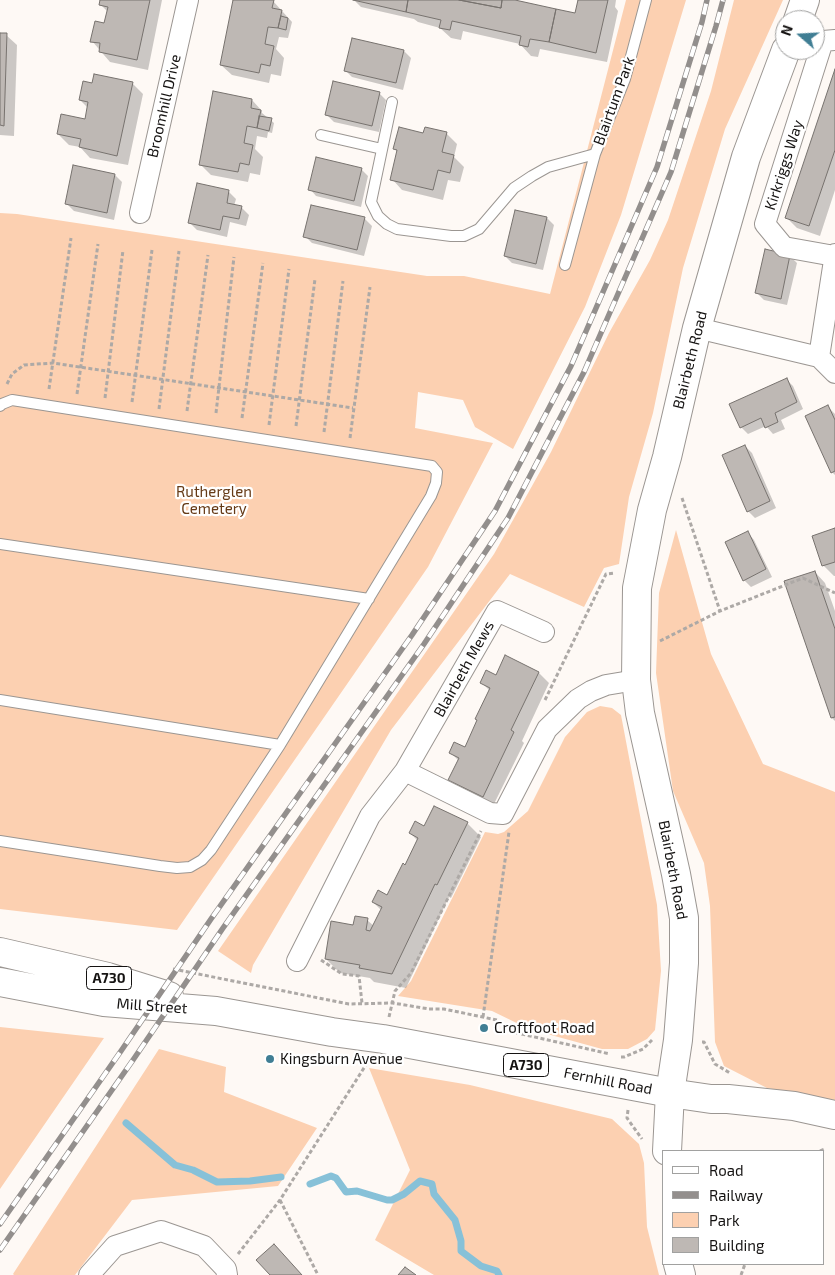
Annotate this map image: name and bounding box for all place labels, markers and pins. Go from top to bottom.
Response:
place label: Croftfoot Road [494,1019,594,1037]
marker: Croftfoot Road [478,1022,490,1034]
place label: Kingsburn Avenue [280,1050,403,1068]
marker: Kingsburn Avenue [264,1053,276,1065]

